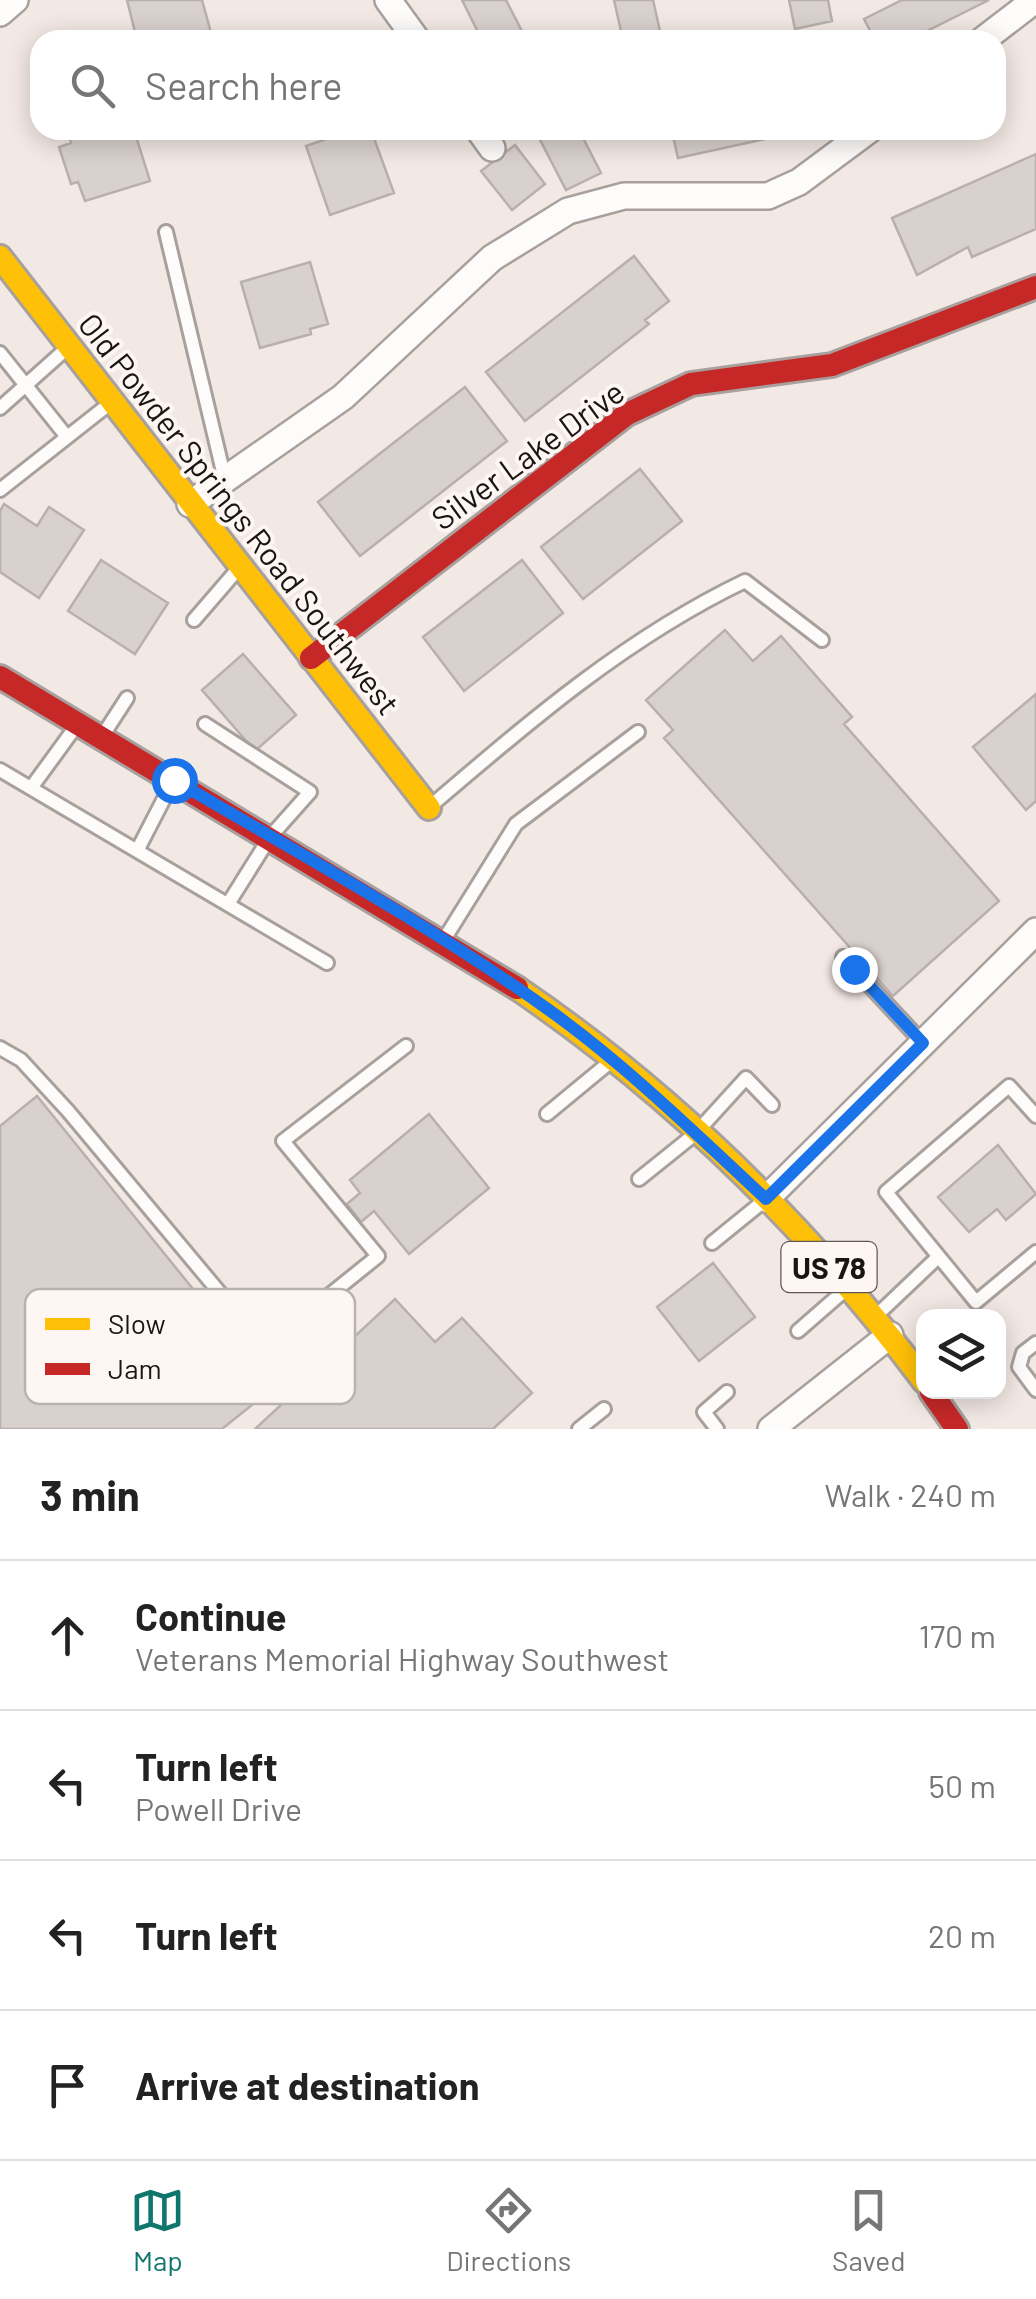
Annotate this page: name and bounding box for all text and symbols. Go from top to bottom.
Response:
search box [30,30,1006,140]
icon: search [65,58,120,113]
text: Search here [145,62,343,108]
street label: Old Powder Springs Road Southwest [71,305,409,721]
street label: Silver Lake Drive [423,371,631,537]
route start [152,758,198,804]
route end [832,947,878,993]
road number: US 78 [782,1242,876,1292]
legend [25,1289,355,1404]
text: Slow [108,1306,166,1340]
map controls [916,1309,1006,1399]
button: layers [916,1309,1006,1399]
text: Jam [108,1351,162,1385]
text: 3 min [40,1469,140,1519]
text: Walk · 240 m [824,1475,996,1513]
text: Continue [135,1593,286,1639]
icon: ahead [40,1608,95,1663]
text: 170 m [919,1616,996,1654]
text: Veterans Memorial Highway Southwest [135,1639,669,1677]
text: Turn left [135,1743,278,1789]
icon: left [40,1758,95,1813]
text: 50 m [929,1766,996,1804]
text: Powell Drive [135,1789,302,1827]
icon: left [40,1908,95,1963]
text: Turn left [135,1912,278,1958]
text: 20 m [928,1916,996,1954]
icon: arrive [40,2058,95,2113]
text: Arrive at destination [135,2062,480,2108]
tab: Map [130,2183,185,2277]
tab: Directions [446,2183,571,2277]
tab: Saved [832,2183,906,2277]

